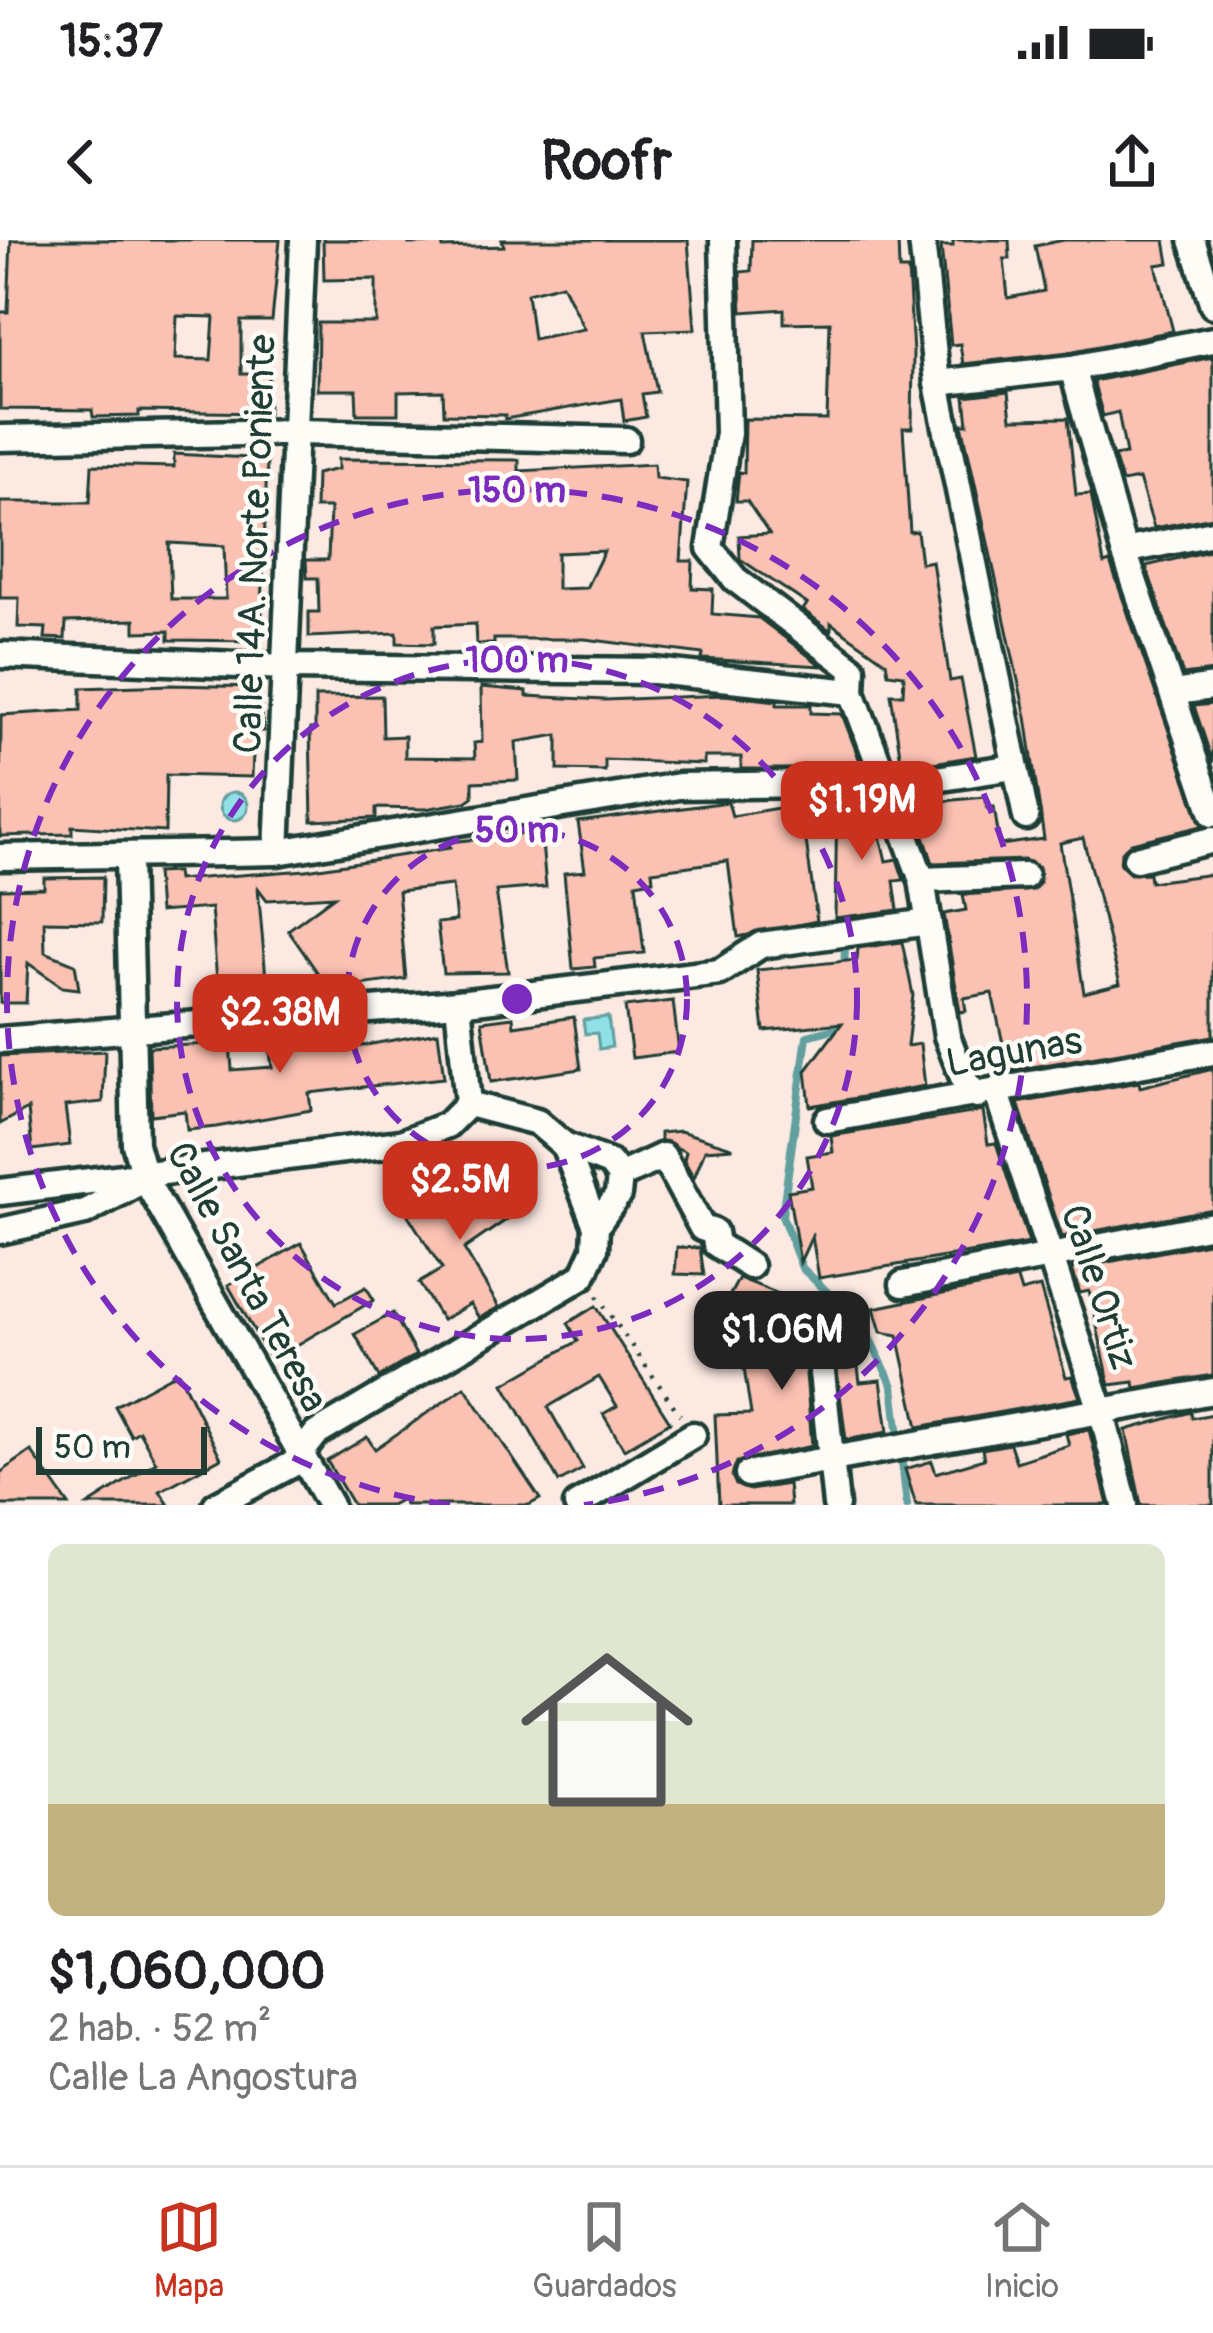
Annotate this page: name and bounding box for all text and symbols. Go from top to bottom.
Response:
text: 15:37 [60,14,163,70]
text: Roofr [541,128,672,196]
icon: back [48,129,114,195]
icon: share [1099,129,1165,195]
street label: Calle 14A. Norte Poniente [223,334,287,754]
text: 150 m [468,468,566,513]
text: 100 m [465,638,569,683]
pin: $1.19M [764,761,960,863]
text: $1.19M [808,775,916,824]
text: 50 m [475,808,559,853]
pin: $2.38M [182,974,378,1076]
centre of rings [496,978,538,1020]
text: $2.38M [220,988,340,1037]
street label: Lagunas [942,1016,1086,1088]
street label: Calle Santa Teresa [155,1134,339,1420]
pin: $2.5M [376,1141,544,1243]
text: $2.5M [410,1155,510,1204]
street label: Calle Ortiz [1049,1199,1149,1375]
pin: $1.06M [684,1291,880,1393]
text: $1.06M [721,1305,843,1354]
scale bar [36,1421,207,1474]
text: 50 m [54,1427,131,1468]
icon: home [499,1622,715,1838]
text: $1,060,000 [48,1940,325,2004]
text: 2 hab. · 52 m² [48,2004,271,2053]
text: Calle La Angostura [48,2053,358,2102]
tab: Mapa [154,2194,224,2307]
tab: Guardados [532,2194,677,2307]
tab: Inicio [985,2194,1059,2307]

